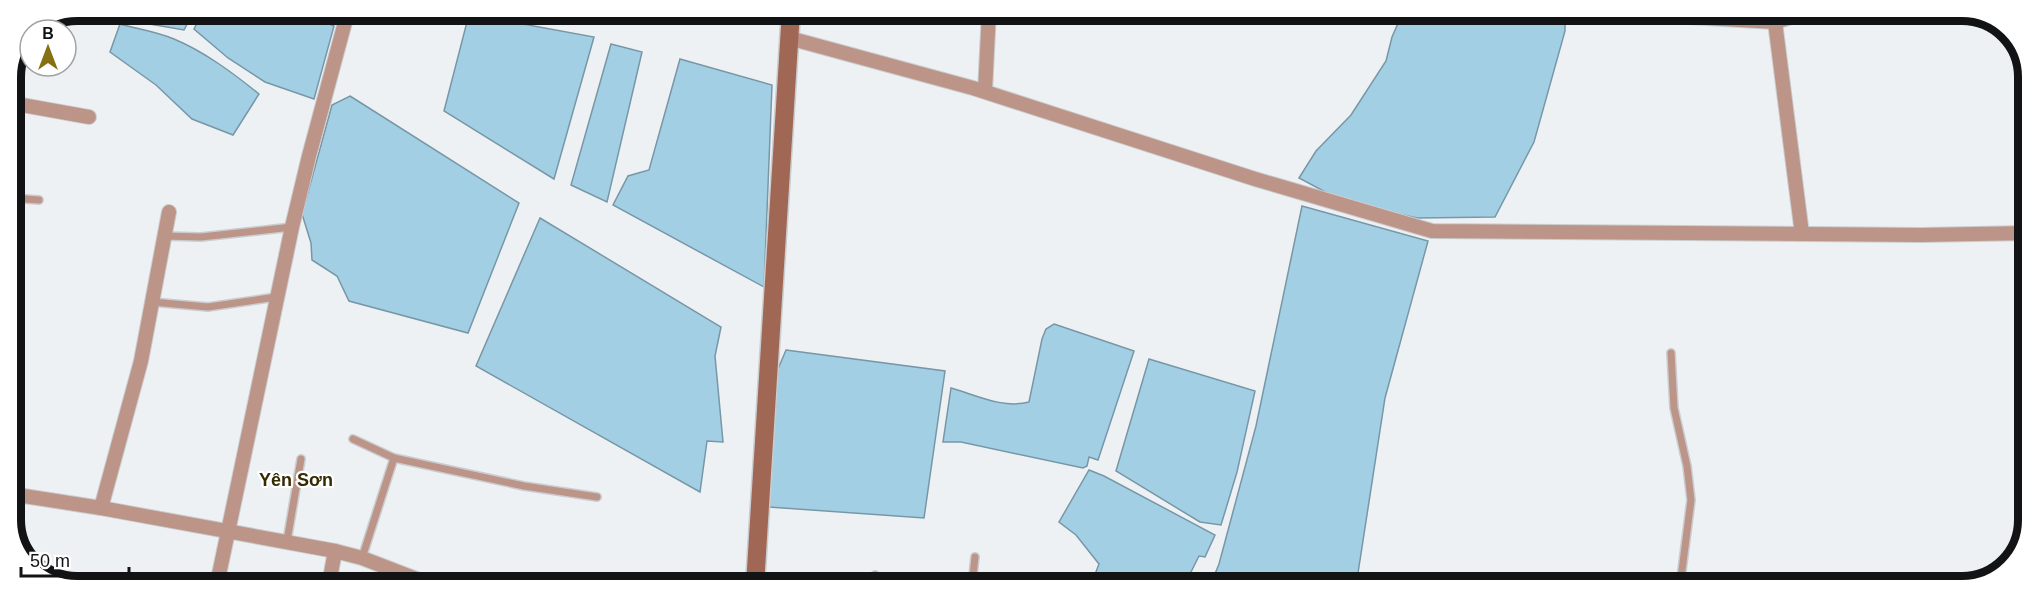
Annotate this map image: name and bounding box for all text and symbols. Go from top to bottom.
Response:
north arrow [18,18,78,78]
text: B [42,25,54,42]
district label: Yên Sơn [259,470,333,490]
scale bar [21,540,129,578]
text: 50 m [30,551,70,571]

